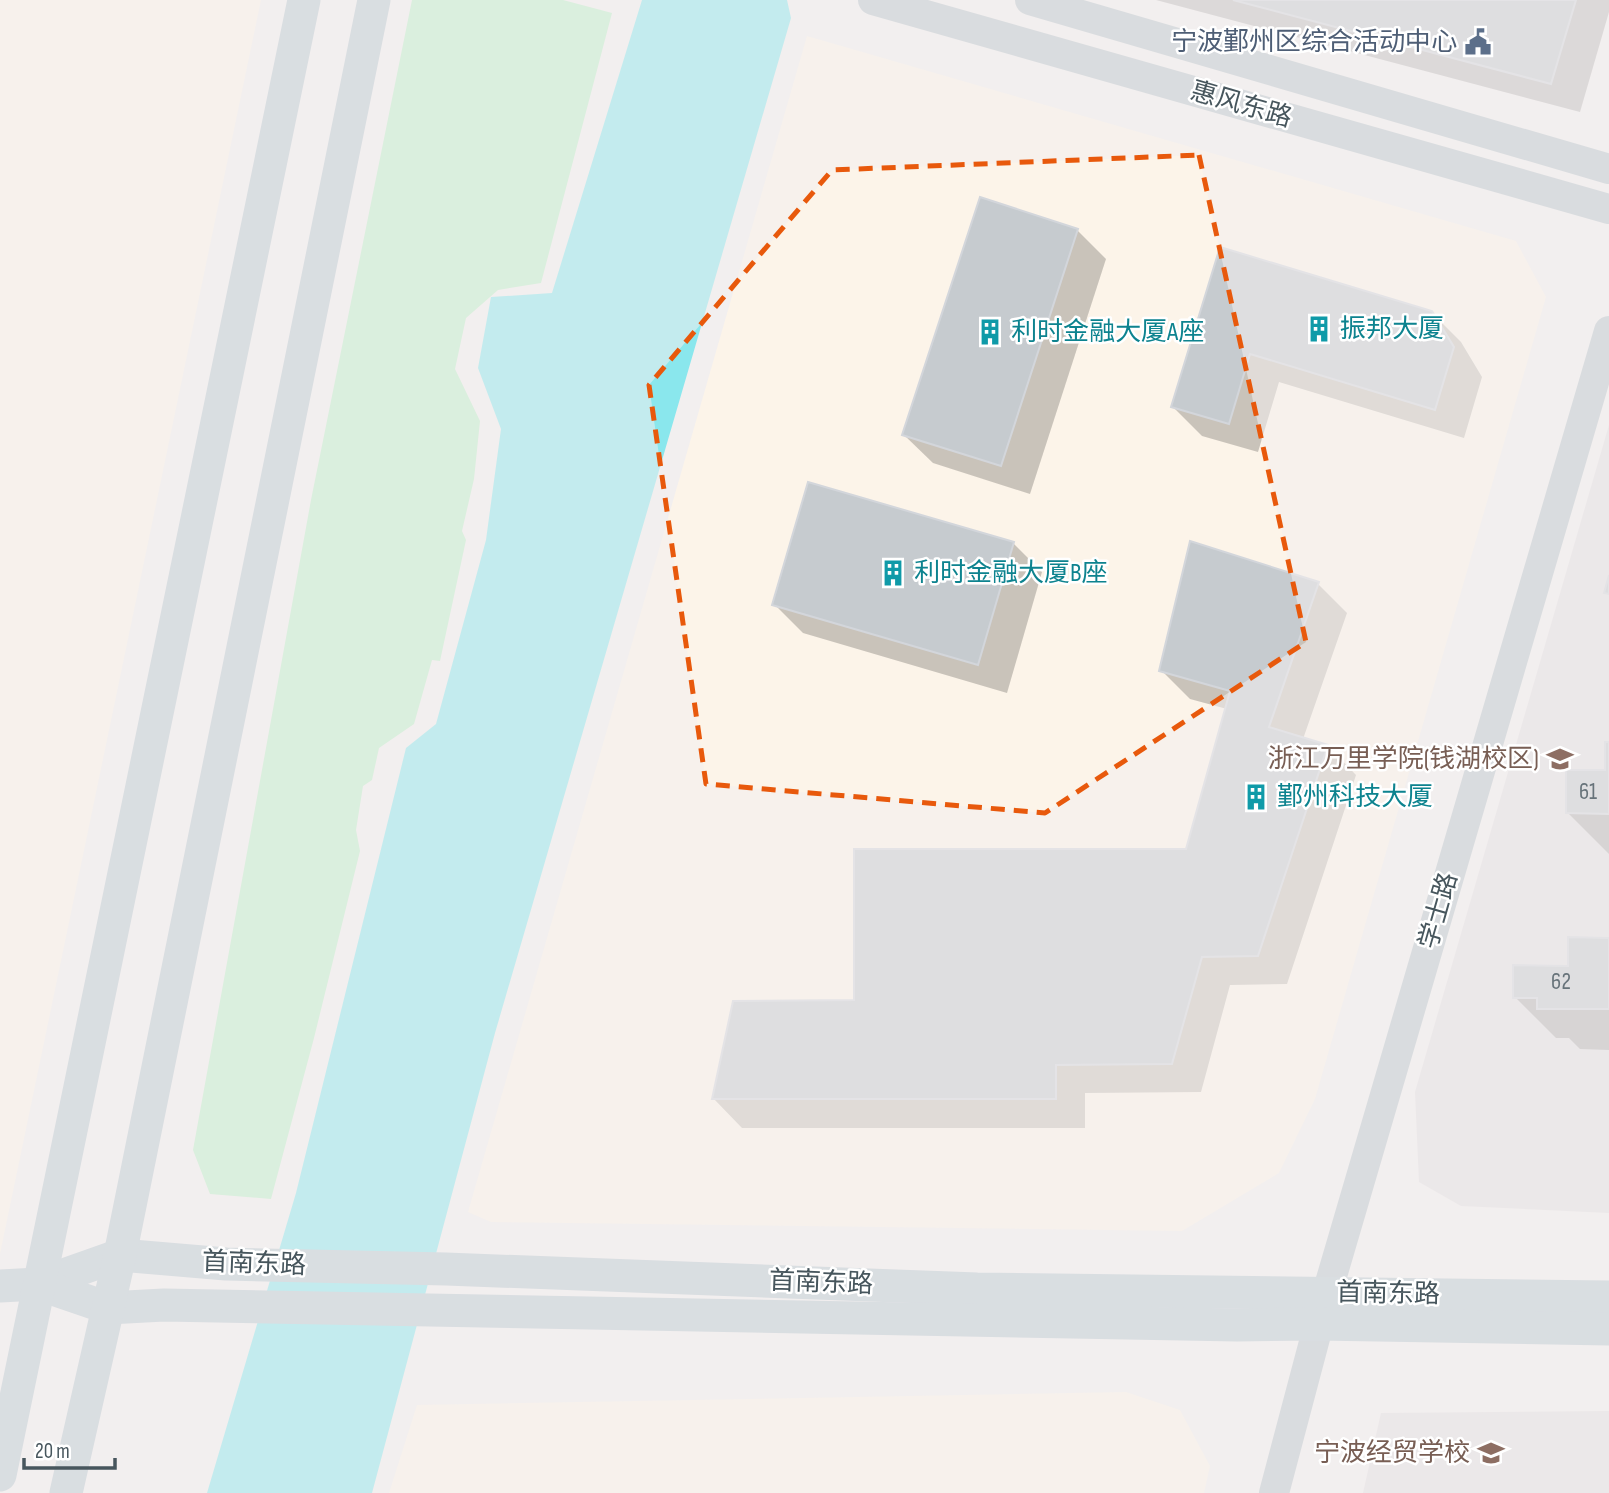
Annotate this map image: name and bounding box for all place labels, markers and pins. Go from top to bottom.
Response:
place label: 宁波鄞州区综合活动中心 [1171,27,1457,58]
public building icon: 宁波鄞州区综合活动中心 [1463,27,1493,57]
building icon: 振邦大厦 [1304,314,1334,344]
place label: 振邦大厦 [1340,314,1444,345]
building icon: 利时金融大厦A座 [975,317,1005,347]
place label: 利时金融大厦A座 [1011,317,1204,348]
building icon: 利时金融大厦B座 [878,558,908,588]
place label: 利时金融大厦B座 [914,558,1108,589]
place label: 浙江万里学院(钱湖校区) [1268,744,1539,775]
school or university icon: 浙江万里学院(钱湖校区) [1545,744,1575,774]
building icon: 鄞州科技大厦 [1241,782,1271,812]
place label: 鄞州科技大厦 [1277,782,1433,813]
place label: 宁波经贸学校 [1314,1438,1470,1469]
school or university icon: 宁波经贸学校 [1476,1438,1506,1468]

